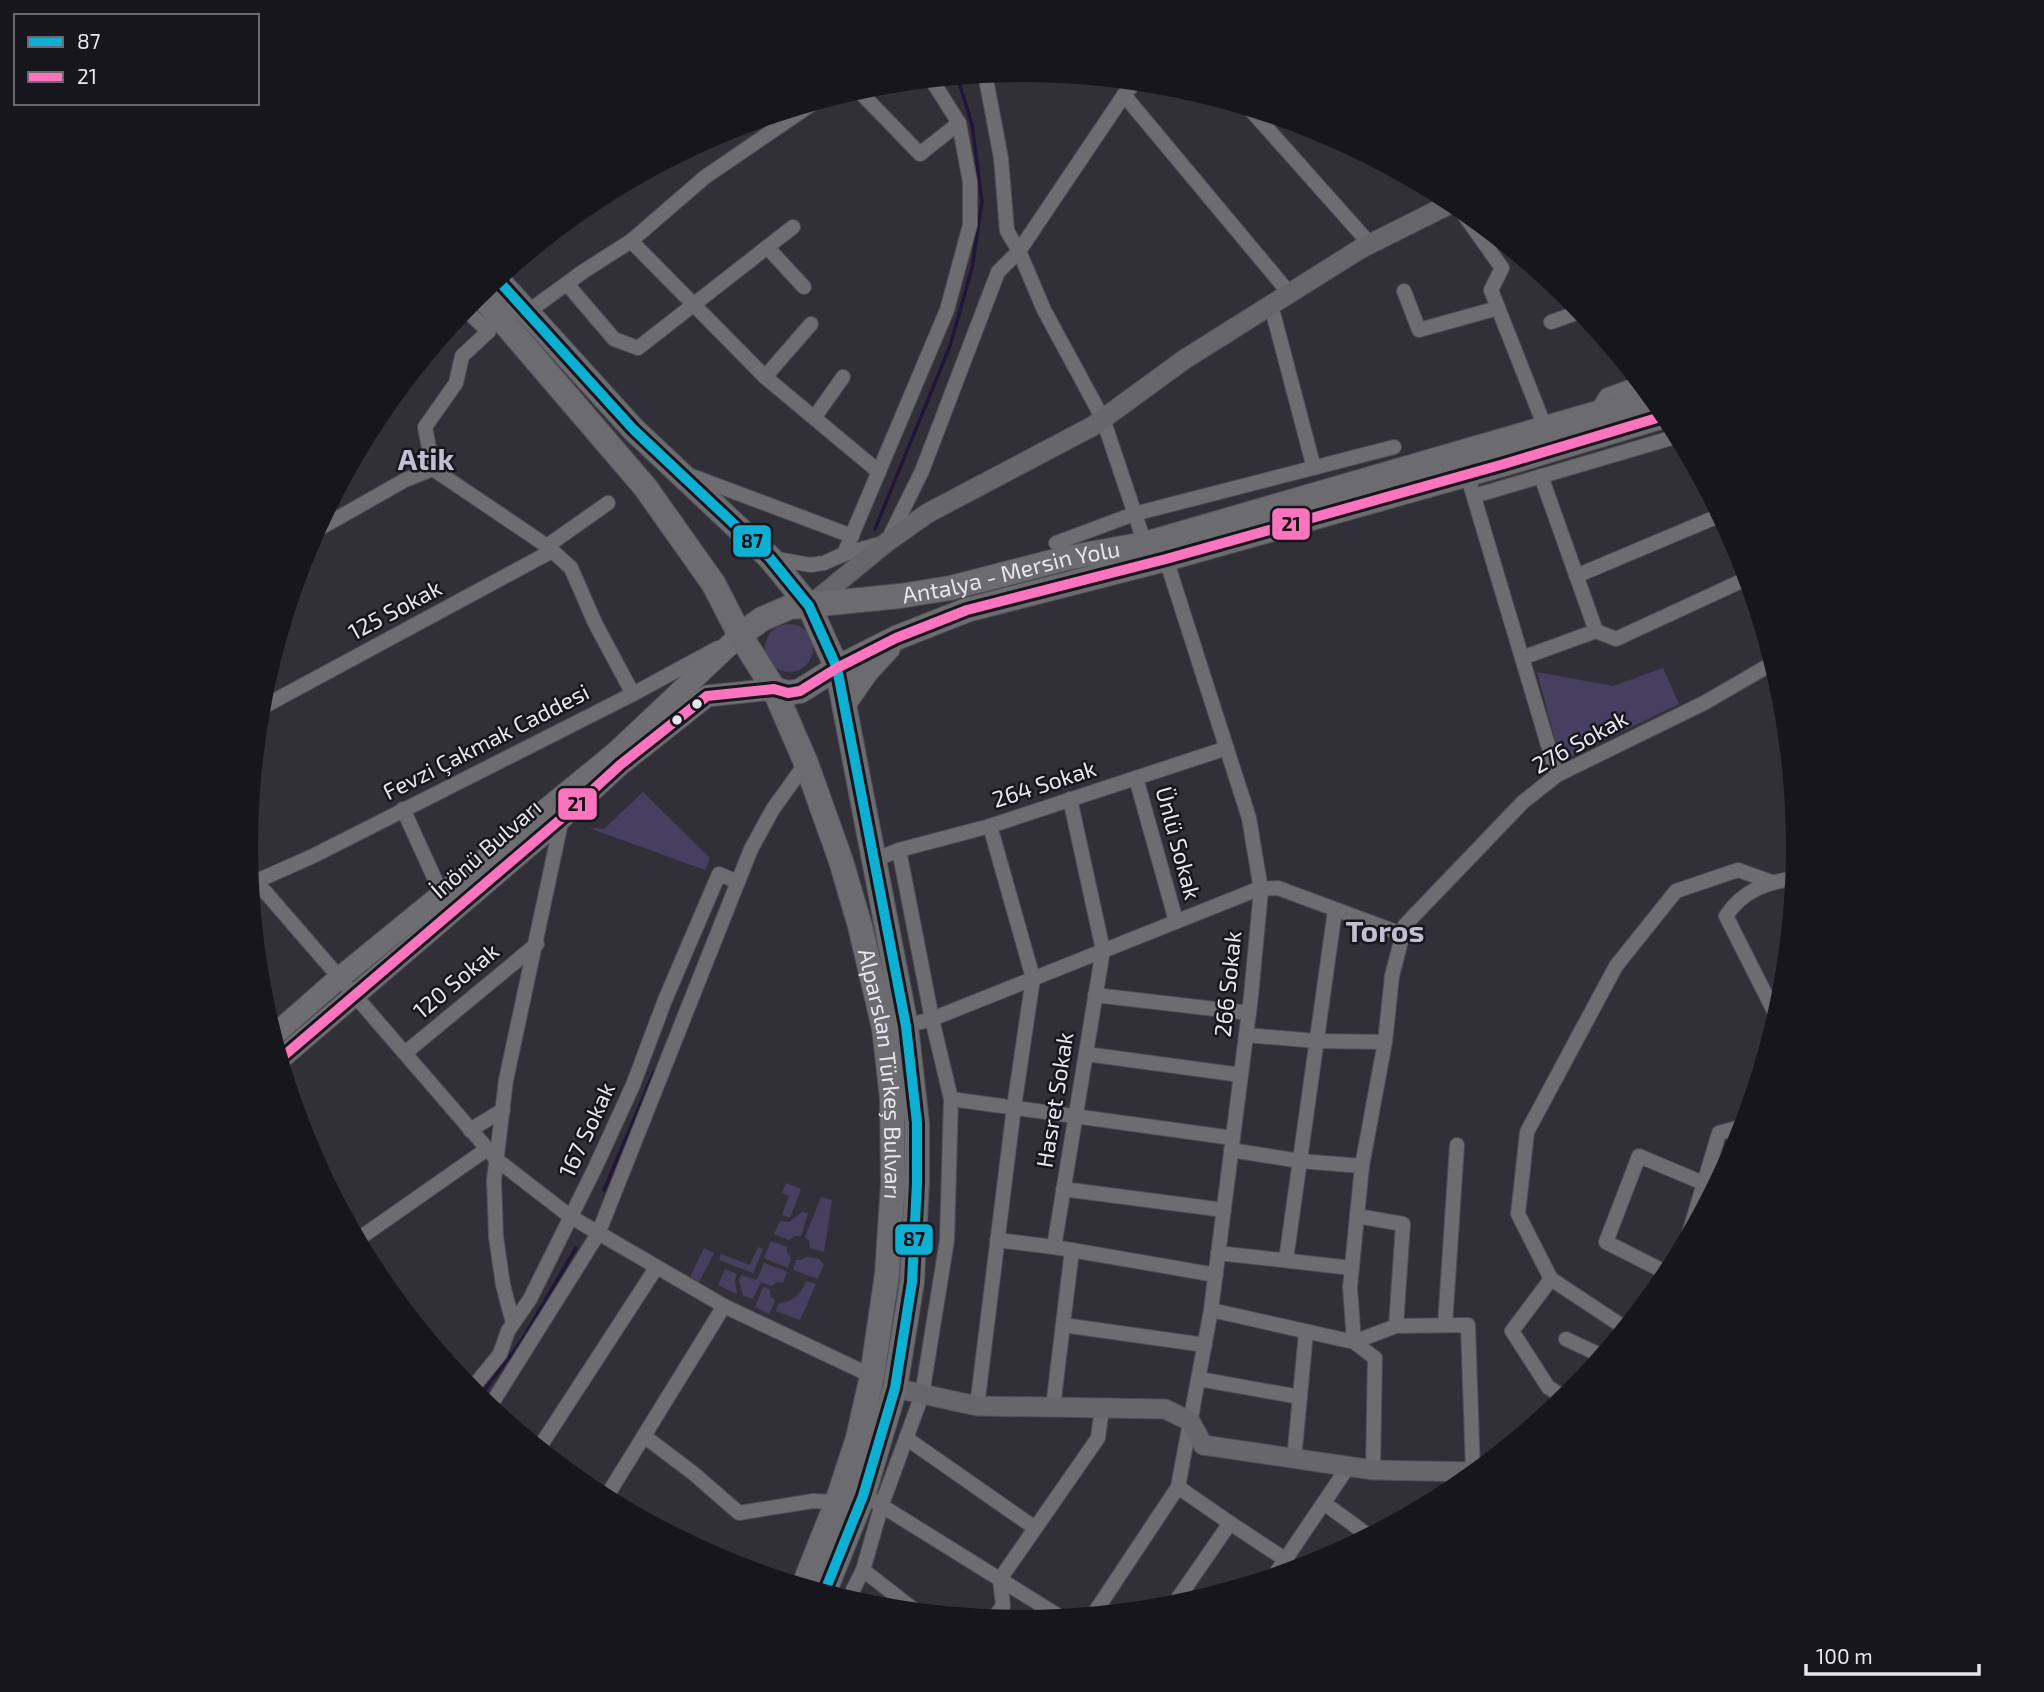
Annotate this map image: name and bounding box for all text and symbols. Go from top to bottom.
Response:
legend [14,14,259,105]
text: 87 [77,28,101,53]
text: 21 [77,63,97,88]
district label: Atik [398,440,454,476]
line badge: 21 [1271,507,1311,541]
text: 21 [1281,512,1301,535]
line badge: 87 [732,524,772,558]
text: 87 [741,529,763,552]
street label: Antalya - Mersin Yolu [900,534,1122,608]
street label: 125 Sokak [343,573,446,645]
street label: Fevzi Çakmak Caddesi [378,677,594,806]
unlabelled marker [690,697,704,711]
street label: 276 Sokak [1527,703,1632,779]
unlabelled marker [670,713,684,727]
street label: 264 Sokak [988,753,1099,813]
street label: Ünlü Sokak [1150,783,1208,903]
line badge: 21 [557,787,598,821]
text: 21 [567,792,587,815]
street label: İnönü Bulvarı [424,793,546,904]
district label: Toros [1346,912,1424,948]
street label: 266 Sokak [1208,929,1247,1038]
street label: 120 Sokak [407,936,504,1024]
street label: Alparslan Türkeş Bulvarı [853,946,908,1201]
street label: Hasret Sokak [1029,1030,1079,1170]
street label: 167 Sokak [552,1078,620,1181]
line badge: 87 [894,1223,934,1256]
text: 87 [903,1227,925,1250]
scale bar [1806,1632,1979,1676]
text: 100 m [1816,1643,1873,1668]

